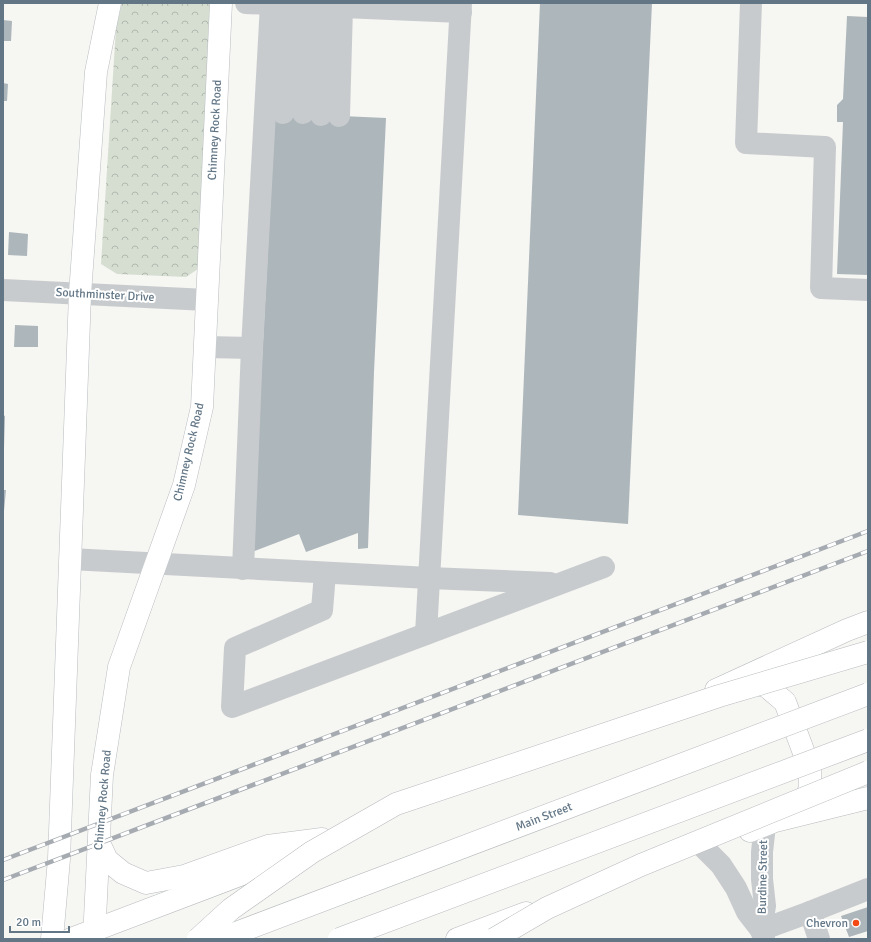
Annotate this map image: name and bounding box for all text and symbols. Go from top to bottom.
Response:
street label: Chimney Rock Road [205,79,225,181]
street label: Southminster Drive [55,285,155,305]
street label: Chimney Rock Road [170,401,208,503]
street label: Chimney Rock Road [91,749,115,851]
street label: Main Street [514,799,574,835]
street label: Burdine Street [755,840,771,914]
scale bar [10,908,69,934]
text: 20 m [16,915,41,930]
place label: Chevron [806,916,848,931]
marker: Chevron [851,918,861,928]

